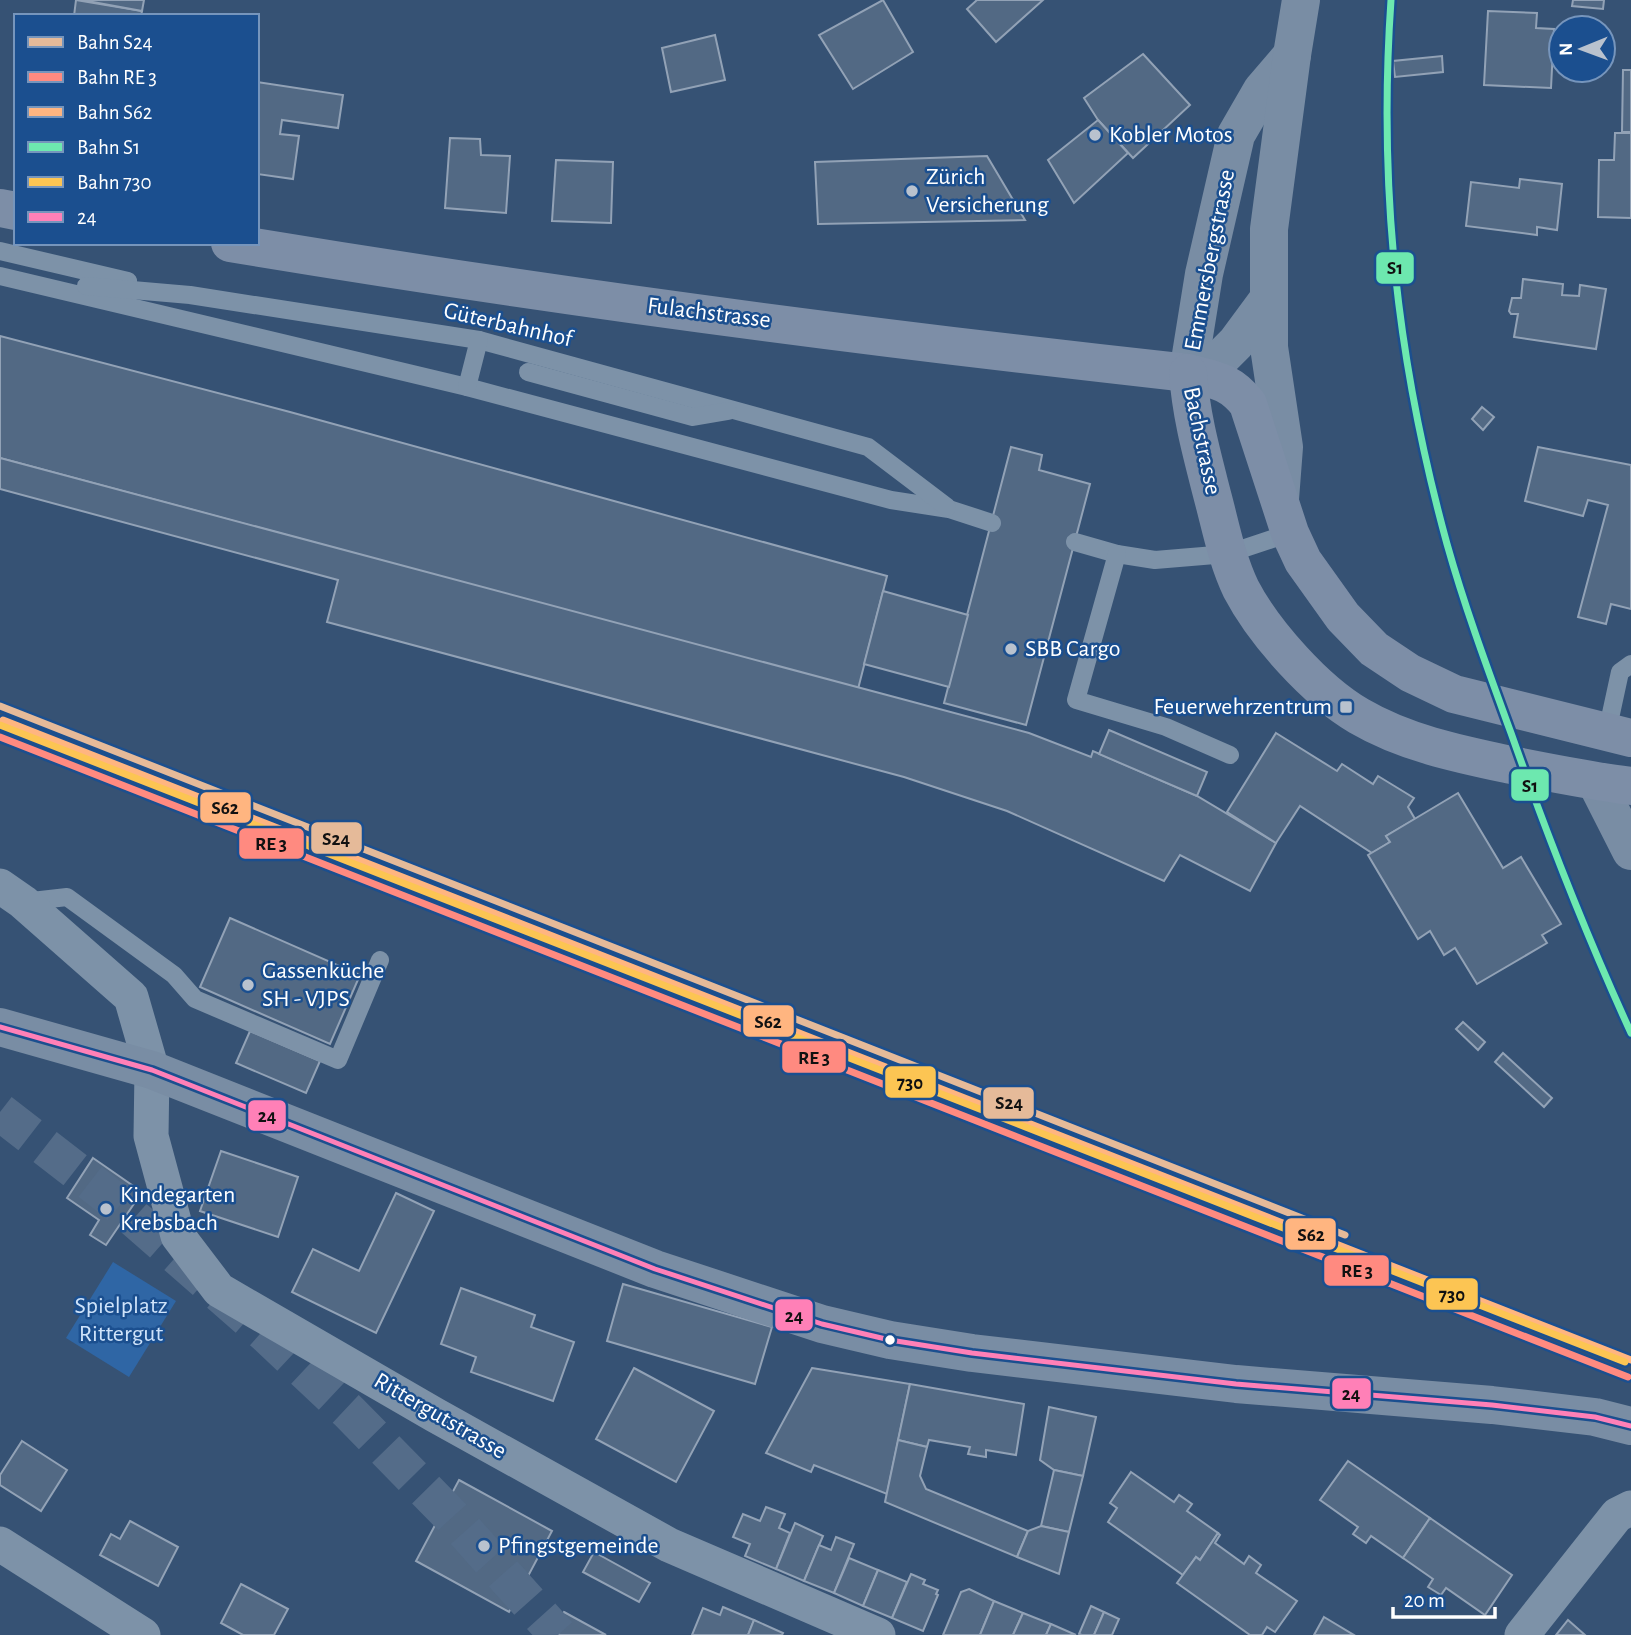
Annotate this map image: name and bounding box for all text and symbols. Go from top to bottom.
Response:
legend [14,14,259,245]
north arrow [1547,14,1617,84]
text: Bahn S24 [77,32,153,53]
text: N [1557,42,1576,56]
text: Bahn RE 3 [77,67,157,88]
text: Bahn S62 [77,102,152,123]
place label: Kobler Motos [1109,123,1233,147]
marker: Kobler Motos [1087,127,1103,143]
text: Bahn S1 [77,137,140,158]
place label: Zürich Versicherung [926,165,1049,217]
street label: Emmersbergstrasse [1181,167,1239,353]
text: Bahn 730 [77,172,152,193]
marker: Zürich Versicherung [904,183,920,199]
text: 24 [77,207,97,228]
line badge: S1 [1375,251,1415,285]
text: S1 [1387,259,1403,278]
street label: Fulachstrasse [646,294,772,332]
street label: Güterbahnhof [441,299,576,352]
street label: Bachstrasse [1179,385,1225,497]
place label: SBB Cargo [1025,637,1121,661]
marker: SBB Cargo [1003,641,1019,657]
place label: Feuerwehrzentrum [1154,695,1332,719]
marker: Feuerwehrzentrum [1338,699,1354,715]
line badge: S1 [1510,768,1550,802]
text: S1 [1522,777,1538,796]
line badge: S62 [199,791,252,824]
text: S62 [211,799,239,818]
line badge: S24 [310,821,363,855]
line badge: RE 3 [238,827,305,860]
text: S24 [322,830,350,849]
text: RE 3 [255,835,287,854]
place label: Gassenküche SH - VJPS [262,959,384,1011]
marker: Gassenküche SH - VJPS [240,977,256,993]
line badge: S62 [742,1004,795,1038]
text: S62 [754,1013,782,1032]
line badge: RE 3 [781,1040,847,1074]
text: RE 3 [798,1049,830,1068]
line badge: 730 [884,1065,937,1099]
text: 730 [897,1074,923,1093]
line badge: S24 [982,1086,1035,1120]
text: S24 [995,1094,1023,1113]
line badge: 24 [247,1099,287,1132]
text: 24 [258,1107,277,1126]
place label: Kindegarten Krebsbach [120,1183,235,1235]
marker: Kindegarten Krebsbach [98,1201,114,1217]
line badge: S62 [1284,1217,1337,1251]
text: S62 [1297,1226,1325,1245]
line badge: RE 3 [1323,1254,1390,1287]
text: RE 3 [1341,1262,1373,1281]
line badge: 730 [1425,1277,1479,1311]
text: 730 [1439,1286,1465,1305]
park label: Spielplatz Rittergut [74,1294,168,1346]
line badge: 24 [774,1298,814,1332]
text: 24 [785,1307,804,1326]
unlabelled marker [883,1333,897,1347]
street label: Rittergutstrasse [370,1368,510,1464]
line badge: 24 [1331,1377,1372,1410]
text: 24 [1342,1385,1361,1404]
place label: Pfingstgemeinde [498,1534,659,1558]
marker: Pfingstgemeinde [476,1538,492,1554]
scale bar [1393,1576,1494,1620]
text: 20 m [1404,1590,1445,1611]

